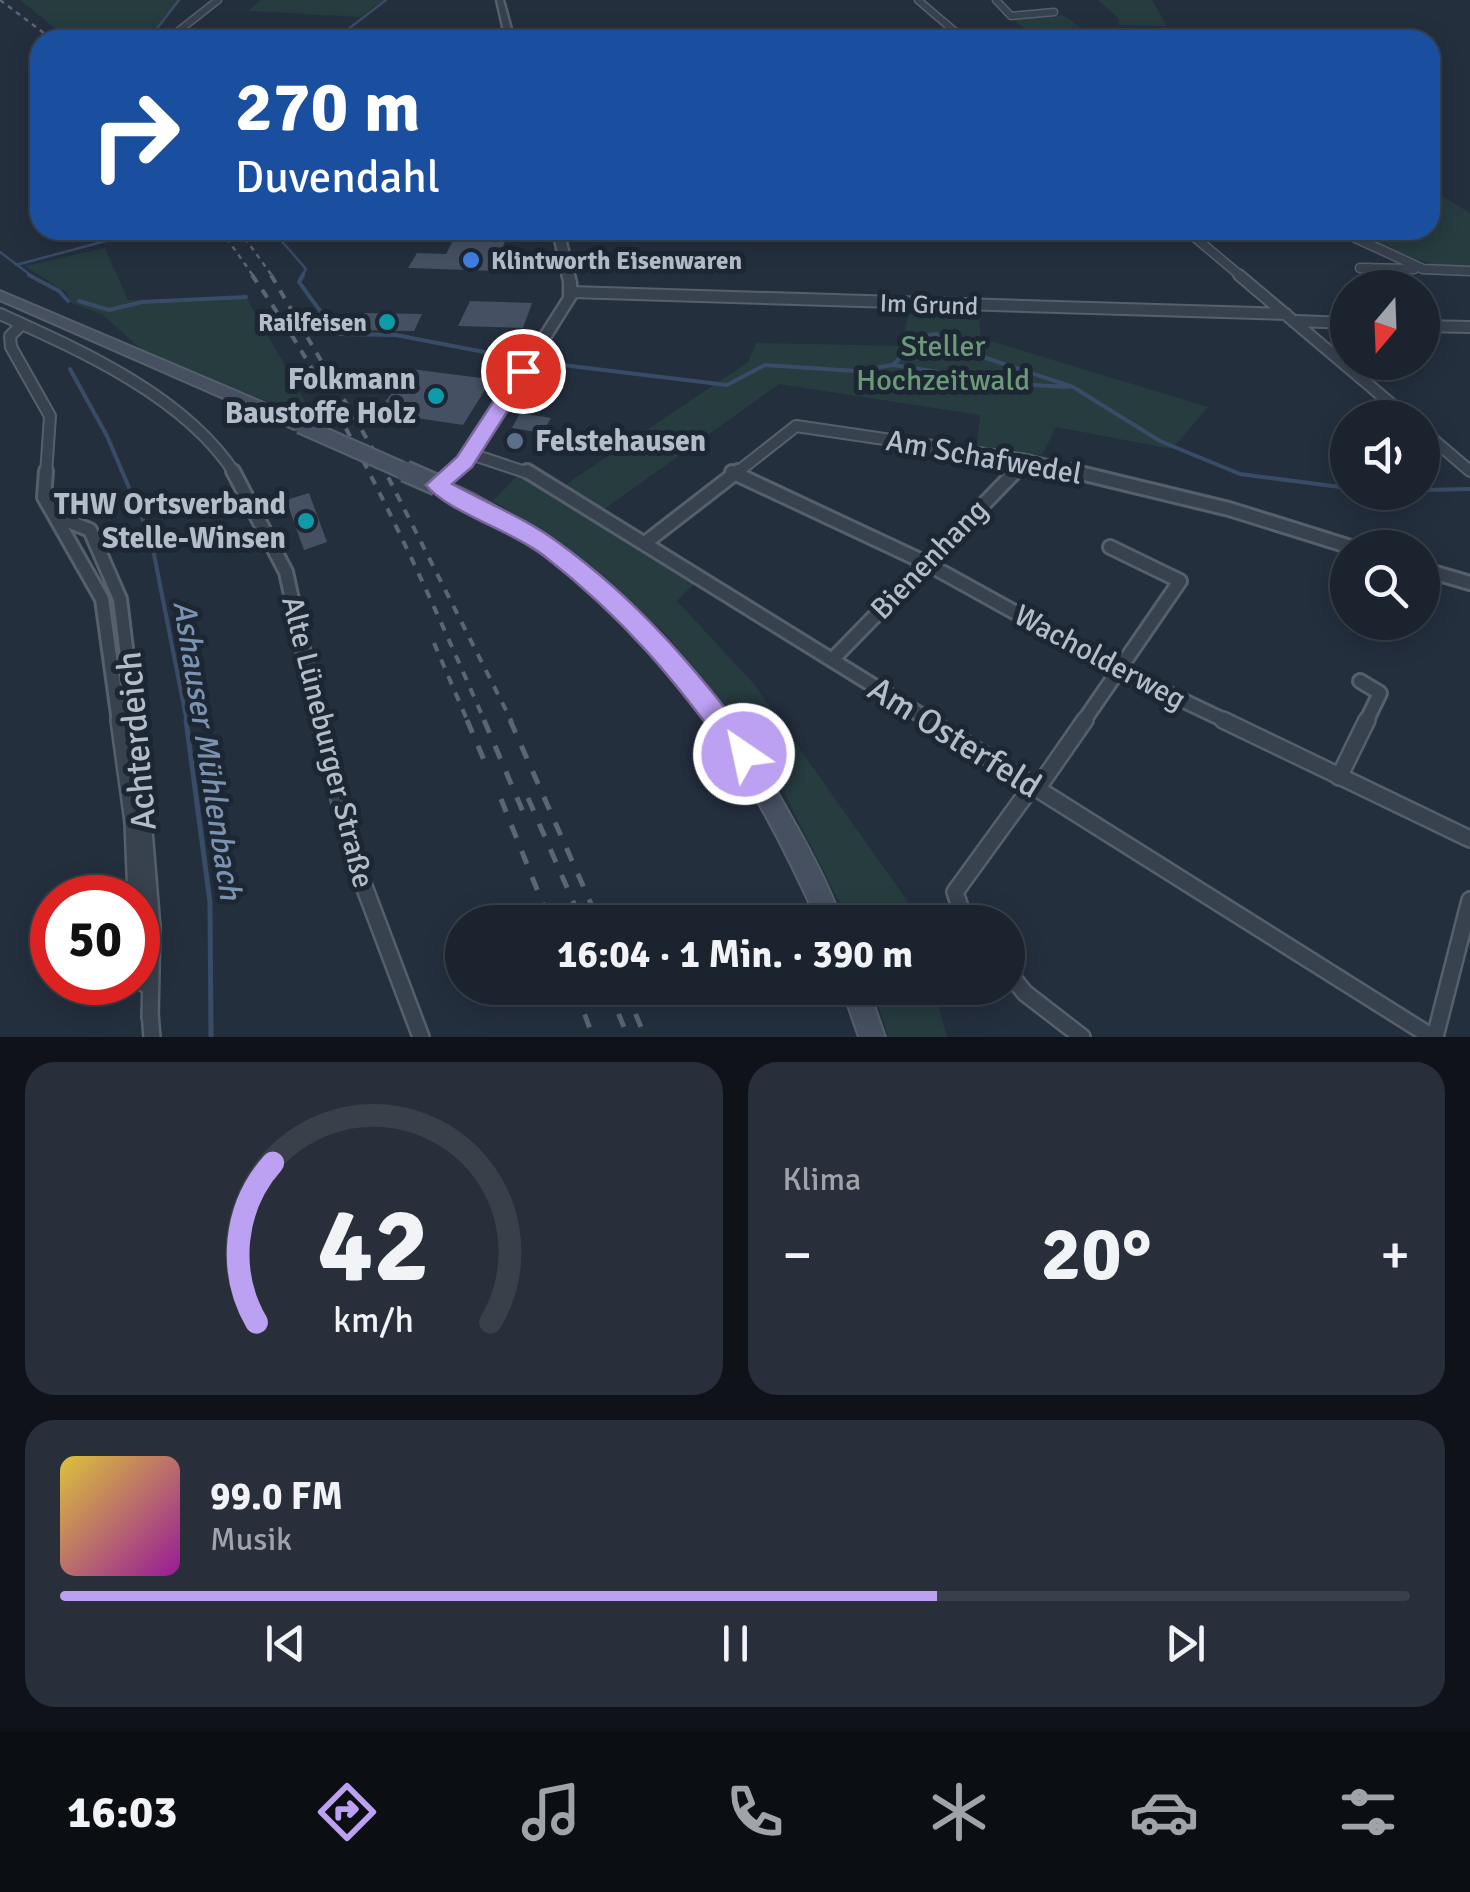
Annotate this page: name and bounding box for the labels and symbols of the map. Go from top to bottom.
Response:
place label: Klintworth Eisenwaren [491,245,742,276]
marker: Klintworth Eisenwaren [460,249,482,271]
north arrow [1330,270,1440,380]
street label: Im Grund [879,287,979,322]
place label: Railfeisen [258,307,367,338]
marker: Railfeisen [376,311,398,333]
park label: Steller Hochzeitwald [856,328,1030,399]
pin [481,329,566,414]
place label: Folkmann Baustoffe Holz [225,361,416,432]
marker: Folkmann Baustoffe Holz [425,385,447,407]
street label: Am Schafwedel [883,422,1085,493]
place label: Felstehausen [535,423,706,460]
marker: Felstehausen [504,430,526,452]
place label: THW Ortsverband Stelle-Winsen [54,486,286,557]
street label: Bienenhang [863,492,996,627]
marker: THW Ortsverband Stelle-Winsen [295,510,317,532]
street label: Alte Lüneburger Straße [273,592,382,892]
street label: Wacholderweg [1008,597,1192,718]
water label: Ashauser Mühlenbach [165,598,251,904]
street label: Achterdeich [107,650,166,832]
street label: Am Osterfeld [860,667,1049,808]
position arrow [692,702,796,806]
speed limit sign: 50 [30,875,160,1005]

